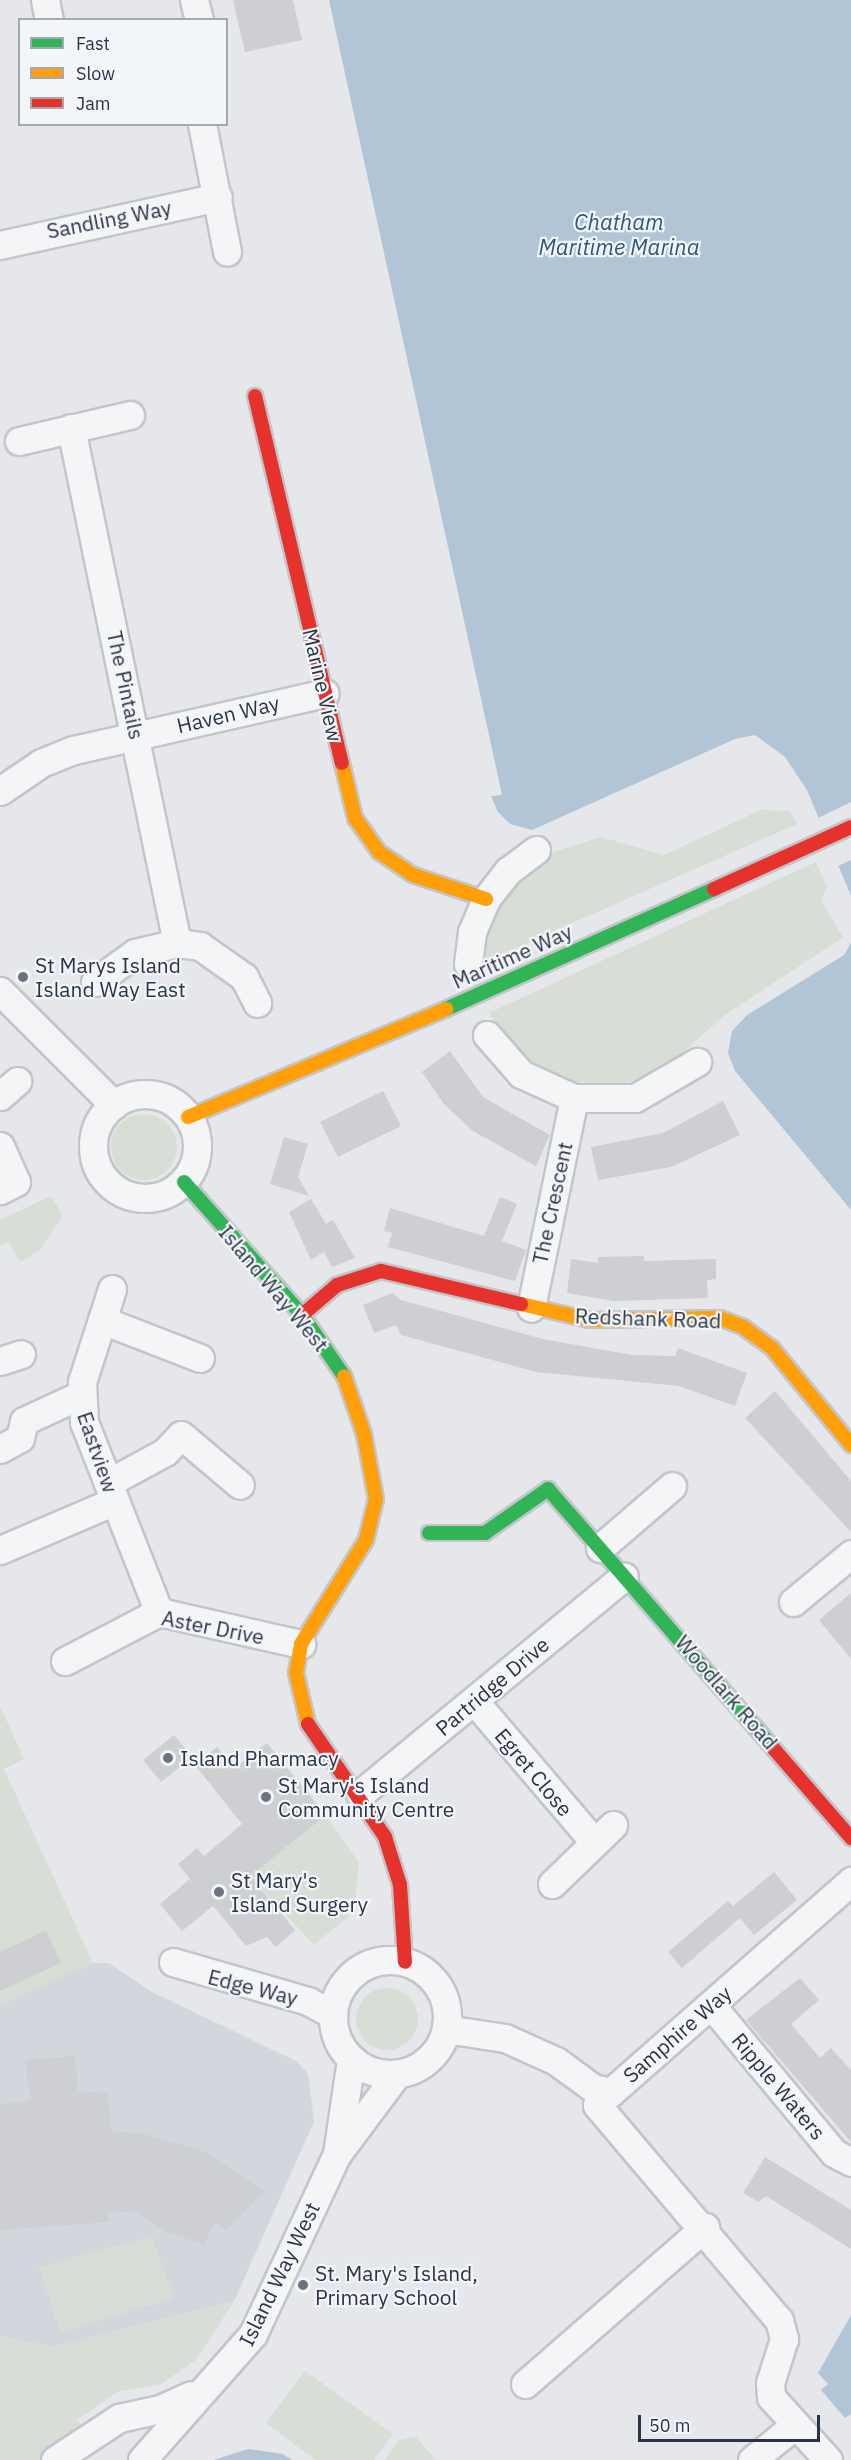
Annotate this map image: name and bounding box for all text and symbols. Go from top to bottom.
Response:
legend [18,18,228,126]
text: Fast [76,32,110,55]
text: Slow [76,62,115,85]
text: Jam [76,92,111,115]
street label: Sandling Way [44,195,174,243]
water label: Chatham Maritime Marina [539,208,699,260]
street label: Marine View [298,626,348,744]
street label: The Pintails [102,629,150,741]
street label: Haven Way [174,690,282,738]
street label: Maritime Way [448,918,576,994]
place label: St Marys Island Island Way East [35,952,186,1002]
marker: St Marys Island Island Way East [16,970,30,984]
street label: The Crescent [527,1140,577,1266]
street label: Island Way West [214,1220,334,1356]
street label: Redshank Road [574,1303,722,1333]
street label: Eastview [72,1408,124,1496]
street label: Aster Drive [160,1605,266,1649]
street label: Woodlark Road [671,1630,783,1754]
street label: Partridge Drive [430,1631,554,1741]
street label: Egret Close [490,1723,578,1821]
place label: Island Pharmacy [180,1745,339,1771]
marker: Island Pharmacy [161,1751,175,1765]
place label: St Mary's Island Community Centre [278,1772,454,1822]
marker: St Mary's Island Community Centre [259,1790,273,1804]
place label: St Mary's Island Surgery [231,1867,368,1917]
marker: St Mary's Island Surgery [212,1885,226,1899]
street label: Edge Way [205,1964,301,2010]
street label: Samphire Way [618,1980,736,2088]
street label: Ripple Waters [727,2027,831,2145]
street label: Island Way West [233,2198,325,2350]
place label: St. Mary's Island, Primary School [315,2260,478,2310]
marker: St. Mary's Island, Primary School [296,2278,310,2292]
scale bar [641,2403,822,2441]
text: 50 m [649,2414,691,2437]

